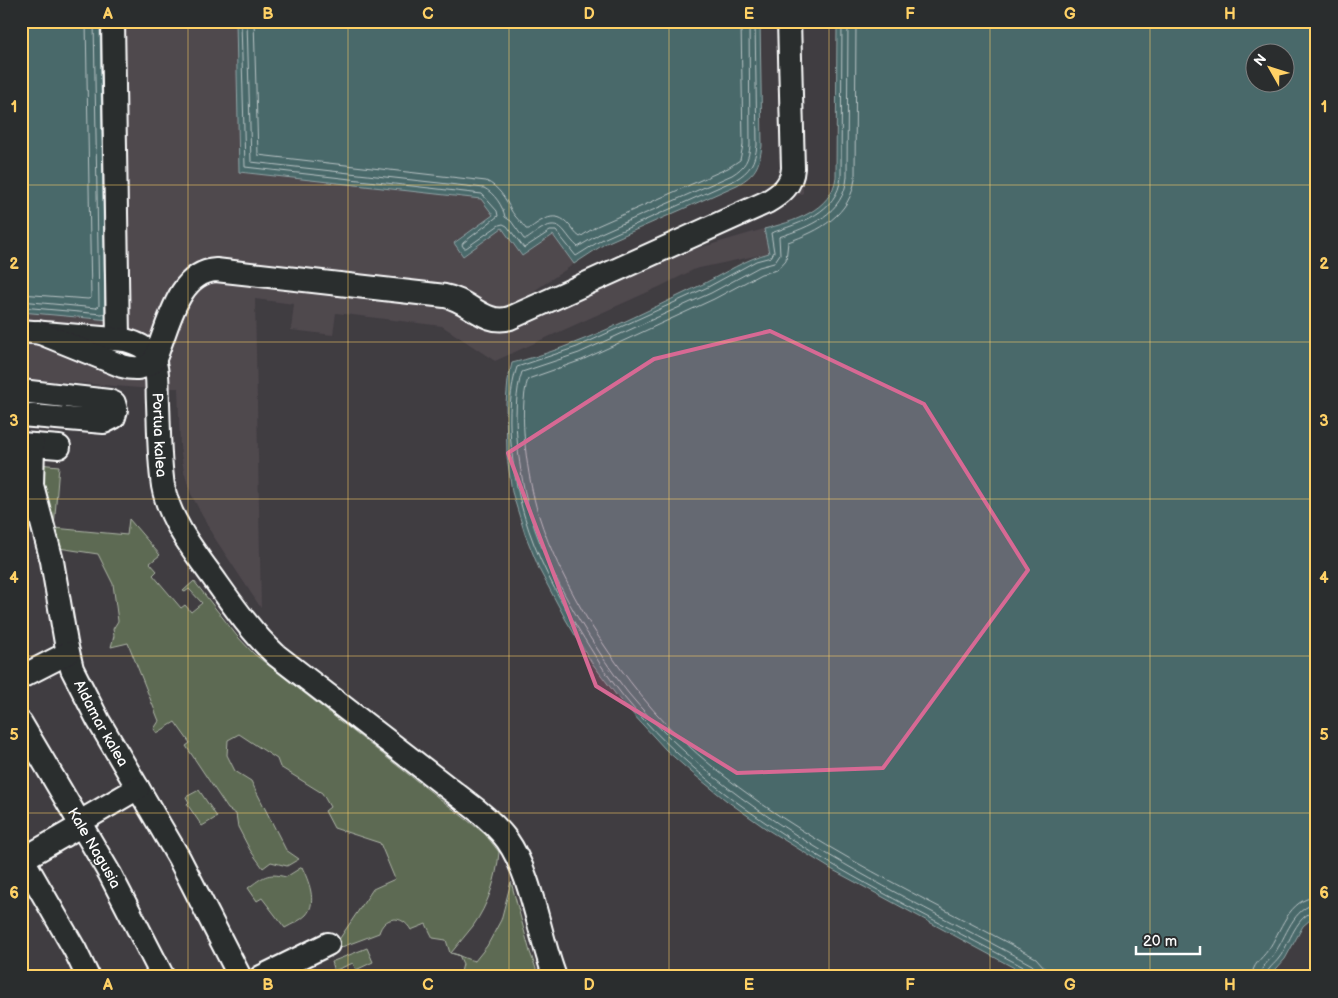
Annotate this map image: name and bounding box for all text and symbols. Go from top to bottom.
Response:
text: A [102,5,113,24]
text: B [262,5,274,24]
text: C [422,5,434,24]
text: D [583,5,595,24]
text: E [744,5,754,24]
text: F [905,5,915,24]
text: G [1064,5,1076,24]
text: H [1224,5,1236,24]
north arrow [1246,42,1296,92]
text: N [1250,51,1270,70]
text: 1 [11,98,17,117]
text: 1 [1321,98,1327,117]
text: 2 [9,255,19,274]
text: 2 [1319,255,1329,274]
street label: Portua kalea [148,392,171,478]
text: 3 [9,412,19,431]
text: 3 [1319,412,1329,431]
text: 4 [9,569,19,588]
text: 4 [1319,569,1329,588]
street label: Aldamar kalea [69,677,132,770]
text: 5 [9,726,19,745]
text: 5 [1319,726,1329,745]
street label: Kale Nagusia [63,804,125,892]
text: 6 [9,884,19,903]
text: 6 [1319,884,1329,903]
scale bar [1136,923,1199,955]
text: 20 m [1143,932,1177,951]
text: A [102,976,113,995]
text: B [262,976,274,995]
text: C [422,976,434,995]
text: D [583,976,595,995]
text: E [744,976,754,995]
text: F [905,976,915,995]
text: G [1064,976,1076,995]
text: H [1224,976,1236,995]

